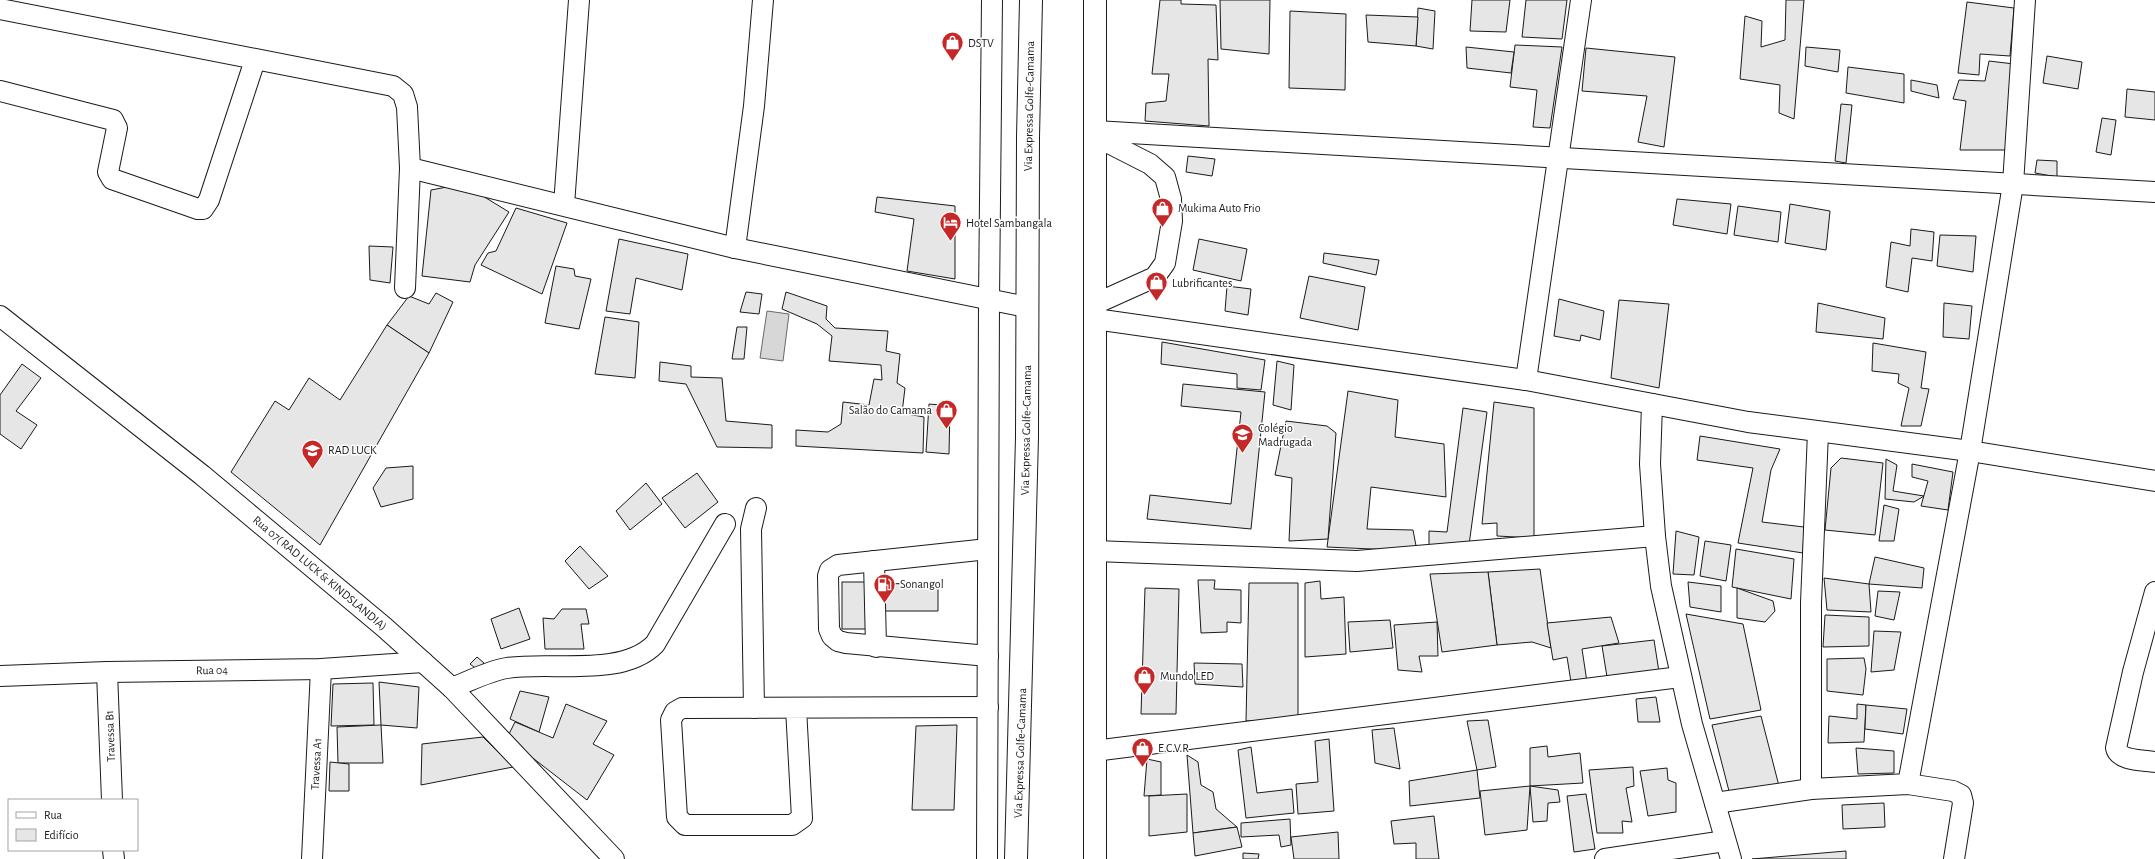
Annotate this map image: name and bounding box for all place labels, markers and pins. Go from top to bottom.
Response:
shop icon: DSTV [940,30,966,63]
place label: DSTV [968,37,994,49]
shop icon: Mukima Auto Frio [1150,195,1176,228]
place label: Mukima Auto Frio [1178,202,1261,214]
hotel icon: Hotel Sambangala [937,210,963,243]
place label: Hotel Sambangala [966,217,1052,229]
shop icon: Lubrificantes [1143,270,1169,303]
place label: Lubrificantes [1172,277,1232,289]
shop icon: Salão do Camama [934,397,960,430]
place label: Salão do Camama [849,404,932,416]
school or university icon: Colégio Madrugada [1230,422,1256,455]
place label: Colégio Madrugada [1258,422,1313,448]
school or university icon: RAD LUCK [299,437,325,470]
place label: RAD LUCK [328,444,377,456]
fuel station icon: Sonangol [872,571,898,604]
place label: Sonangol [900,578,944,590]
shop icon: Mundo LED [1132,663,1158,696]
place label: Mundo LED [1160,670,1214,682]
shop icon: E.C.V.R [1129,735,1155,768]
place label: E.C.V.R [1158,742,1189,754]

